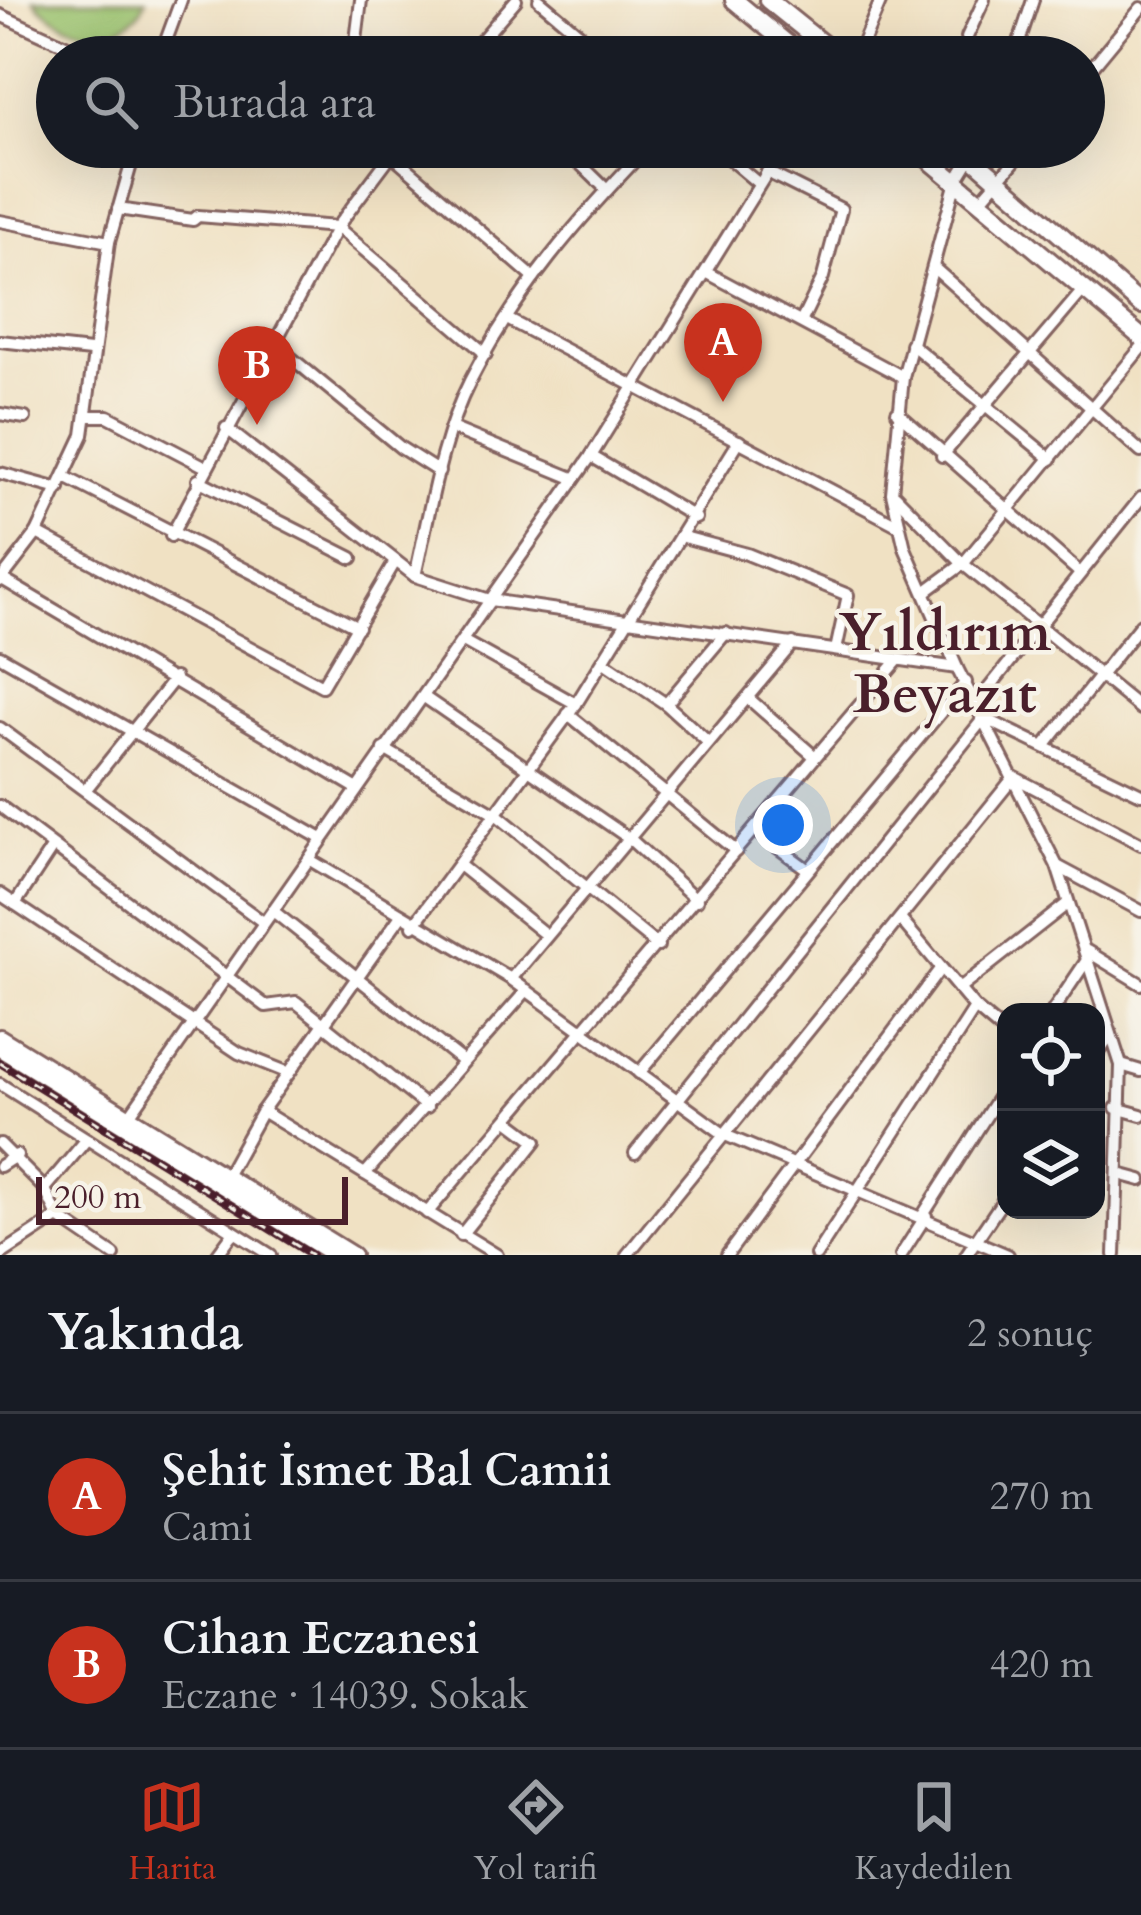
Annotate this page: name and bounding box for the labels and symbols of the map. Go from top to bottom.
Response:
pin: A [684,303,762,402]
pin: B [218,326,296,425]
district label: Yıldırım Beyazıt [839,597,1052,732]
your location [753,795,813,855]
scale bar [36,1171,348,1224]

